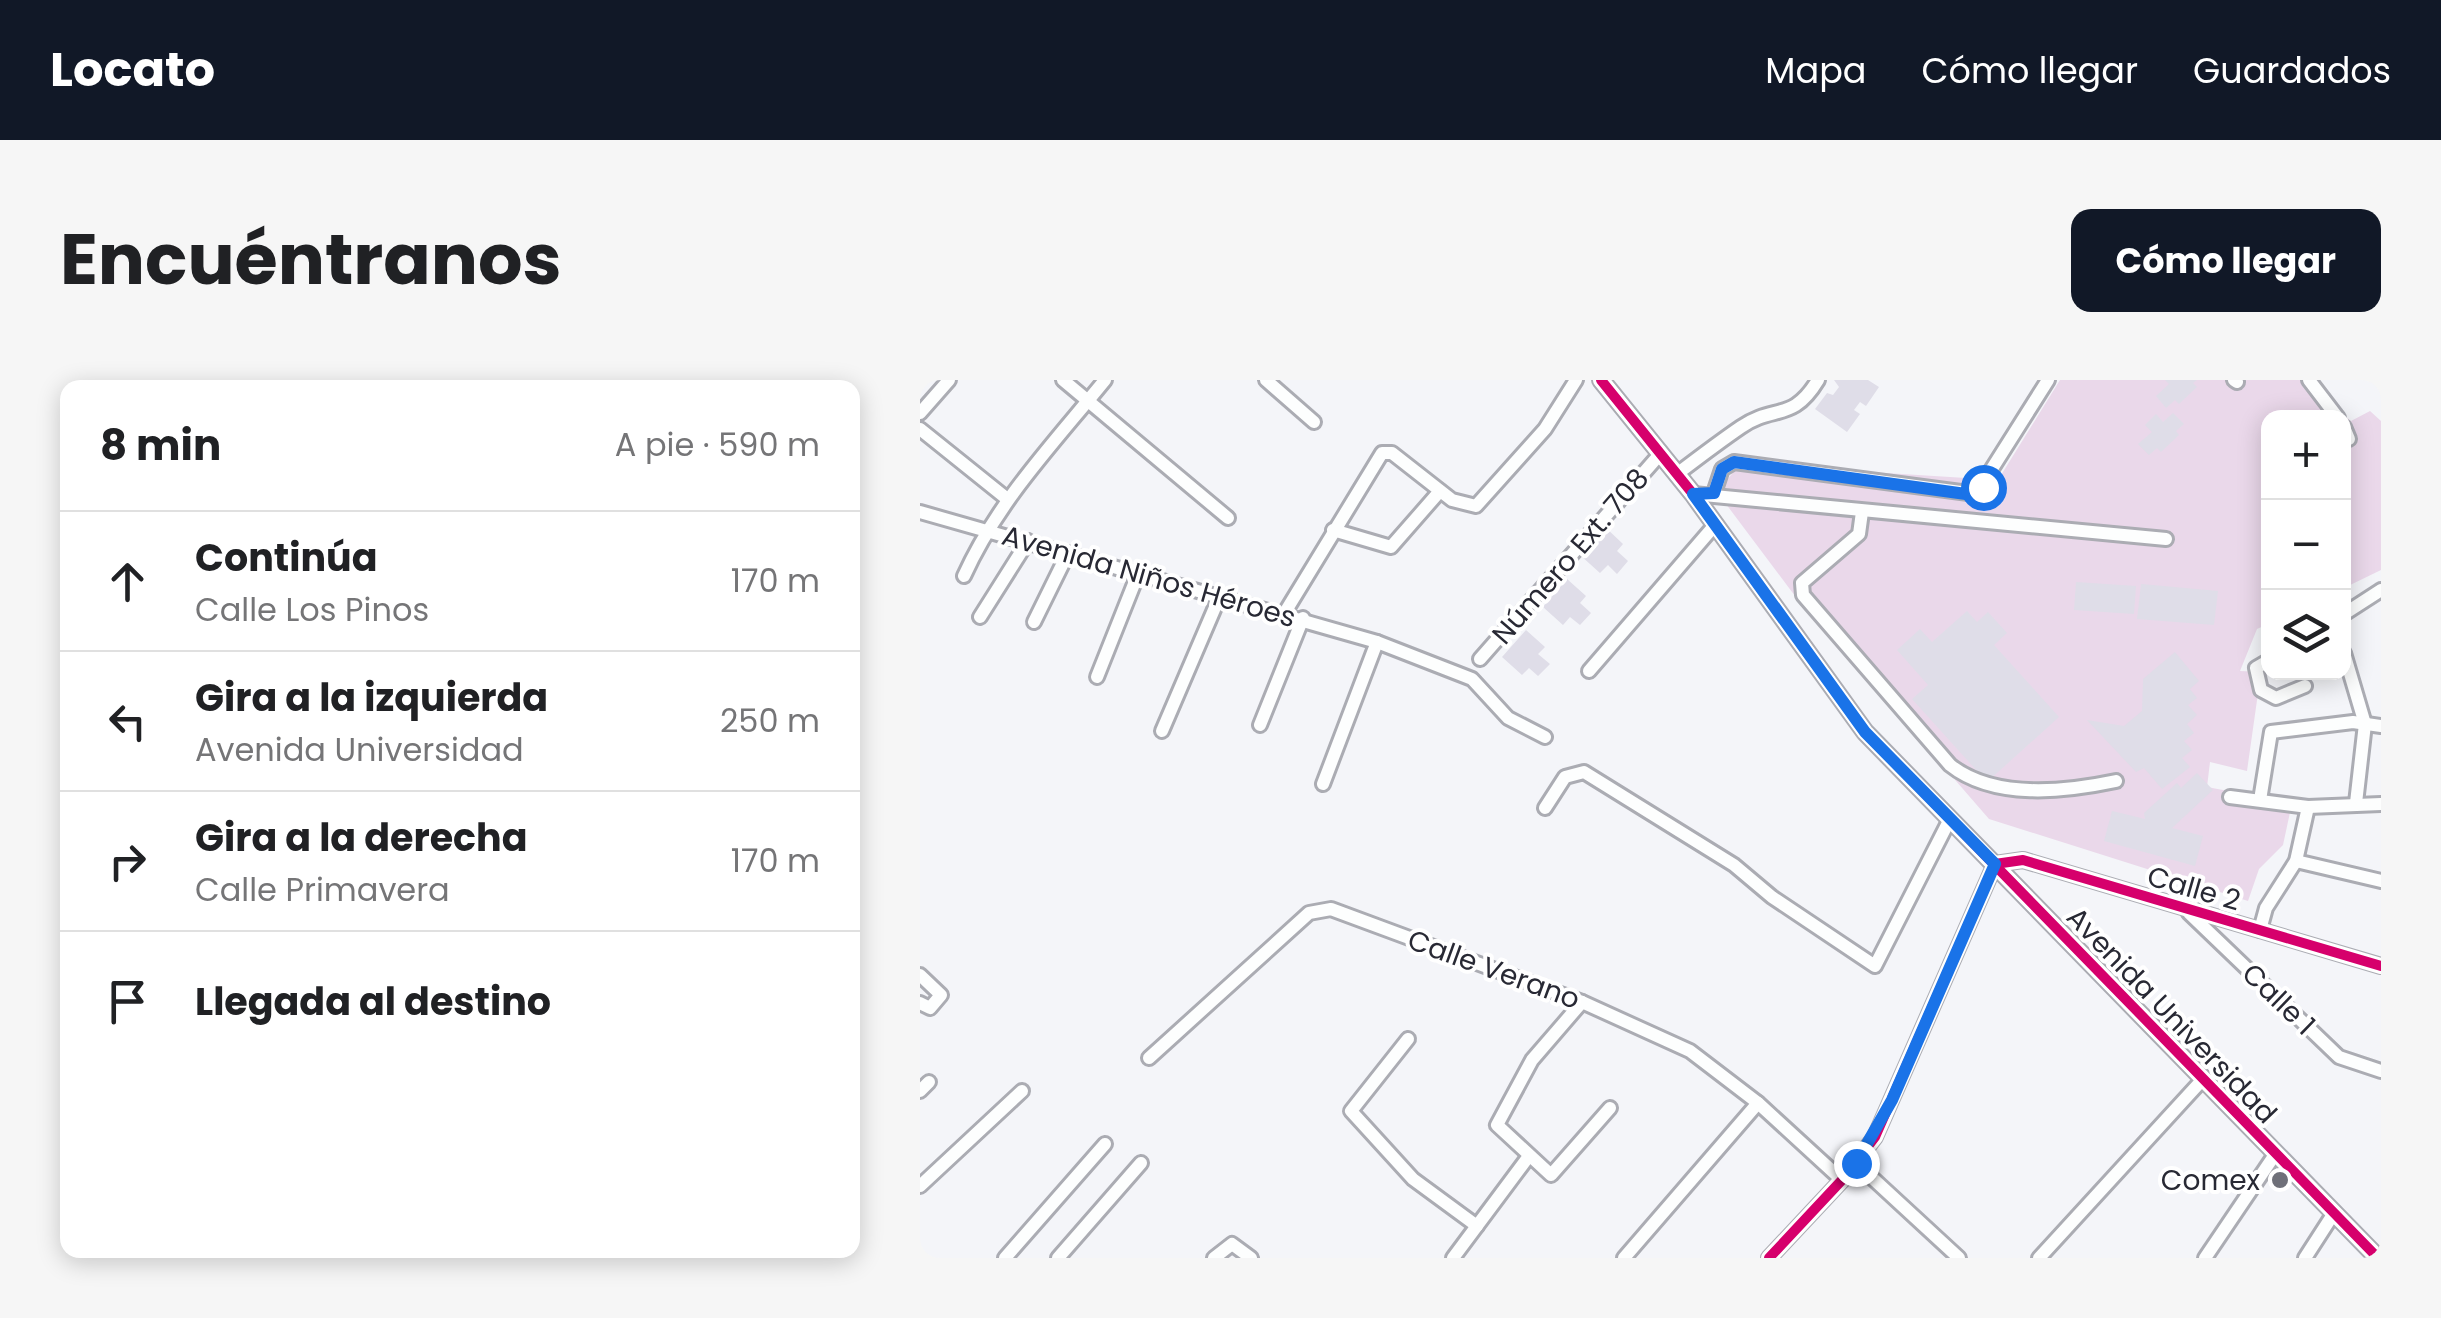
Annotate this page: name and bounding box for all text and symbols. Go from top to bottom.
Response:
text: Locato [50,36,215,103]
text: Mapa [1765,46,1866,95]
text: Cómo llegar [1921,46,2138,95]
text: Guardados [2193,46,2391,95]
button: Cómo llegar [2071,209,2381,312]
text: Encuéntranos [60,210,562,309]
map controls [2261,410,2351,680]
button: + [2261,410,2351,500]
text: 8 min [100,416,221,475]
text: A pie · 590 m [615,422,820,467]
street label: Número Ext. 708 [1483,460,1658,653]
route start [1961,465,2007,511]
button: − [2261,500,2351,590]
street label: Avenida Niños Héroes [998,516,1300,637]
text: Continúa [195,531,377,584]
icon: ahead [100,554,155,609]
text: 170 m [731,558,820,603]
text: Calle Los Pinos [195,587,429,632]
button: layers [2261,590,2351,680]
text: Gira a la izquierda [195,671,548,724]
icon: left [100,694,155,749]
text: 250 m [720,698,820,743]
text: Avenida Universidad [195,727,524,772]
text: Gira a la derecha [195,811,528,864]
icon: right [100,834,155,889]
text: 170 m [731,838,820,883]
street label: Calle 2 [2143,857,2245,920]
text: Calle Primavera [195,867,450,912]
street label: Avenida Universidad [2058,898,2286,1132]
street label: Calle Verano [1402,920,1585,1019]
street label: Calle 1 [2233,955,2324,1044]
icon: arrive [100,974,155,1029]
text: Llegada al destino [195,975,551,1028]
route end [1834,1141,1880,1187]
place label: Comex [2161,1161,2261,1200]
marker: Comex [2269,1169,2291,1191]

